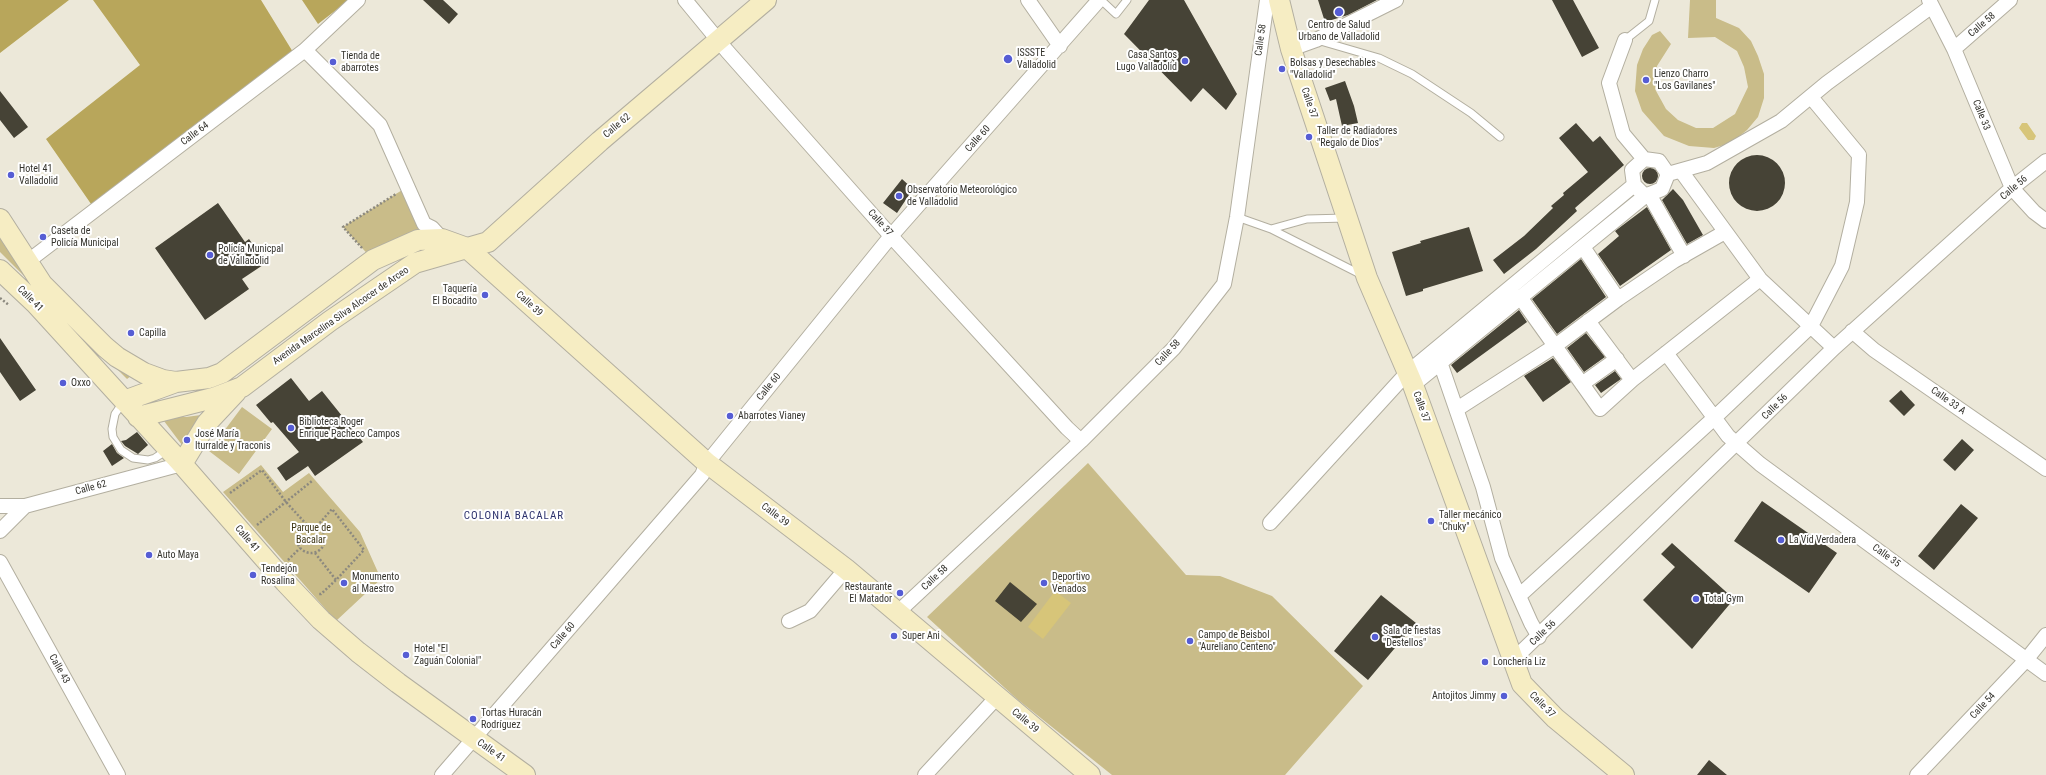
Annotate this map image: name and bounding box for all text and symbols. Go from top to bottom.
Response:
marker: Centro de Salud Urbano de Valladolid [1333,6,1345,18]
street label: Calle 58 [1966,10,1998,40]
place label: Centro de Salud Urbano de Valladolid [1298,19,1380,42]
street label: Calle 58 [1253,23,1269,57]
place label: ISSSTE Valladolid [1017,47,1056,70]
place label: Casa Santos Lugo Valladolid [1116,49,1177,72]
place label: Tienda de abarrotes [341,50,380,74]
marker: ISSSTE Valladolid [1002,53,1014,65]
marker: Casa Santos Lugo Valladolid [1180,56,1190,66]
marker: Tienda de abarrotes [328,57,338,67]
place label: Bolsas y Desechables "Valladolid" [1290,57,1376,80]
marker: Bolsas y Desechables "Valladolid" [1277,64,1287,74]
place label: Lienzo Charro "Los Gavilanes" [1654,68,1715,92]
marker: Lienzo Charro "Los Gavilanes" [1641,75,1651,85]
street label: Calle 37 [1298,86,1320,120]
street label: Calle 33 [1969,98,1993,132]
street label: Calle 62 [601,111,633,141]
street label: Calle 64 [179,120,211,148]
street label: Calle 60 [963,123,993,155]
place label: Taller de Radiadores "Regalo de Dios" [1317,125,1397,148]
marker: Taller de Radiadores "Regalo de Dios" [1304,132,1314,142]
place label: Hotel 41 Valladolid [19,163,58,186]
marker: Hotel 41 Valladolid [6,170,16,180]
street label: Calle 56 [1998,173,2030,203]
place label: Observatorio Meteorológico de Valladolid [907,184,1017,208]
marker: Observatorio Meteorológico de Valladolid [894,191,904,201]
street label: Calle 37 [865,207,895,239]
place label: Caseta de Policía Municipal [51,225,119,248]
marker: Caseta de Policía Municipal [38,232,48,242]
place label: Policía Municpal de Valladolid [218,243,283,266]
marker: Policía Municpal de Valladolid [205,250,215,260]
street label: Avenida Marcelina Silva Alcocer de Arceo [271,264,411,368]
street label: Calle 41 [14,283,46,315]
place label: Taquería El Bocadito [432,283,477,306]
street label: Calle 39 [513,289,545,319]
marker: Taquería El Bocadito [480,290,490,300]
place label: Capilla [139,327,166,339]
marker: Capilla [126,328,136,338]
street label: Calle 58 [1153,337,1183,369]
street label: Calle 60 [754,371,784,403]
place label: Oxxo [71,377,91,389]
marker: Oxxo [58,378,68,388]
street label: Calle 33 A [1928,385,1968,417]
street label: Calle 37 [1410,390,1432,424]
street label: Calle 56 [1759,391,1791,423]
place label: Abarrotes Vianey [738,410,805,422]
marker: Abarrotes Vianey [725,411,735,421]
place label: Biblioteca Roger Enrique Pacheco Campos [299,416,400,440]
marker: Biblioteca Roger Enrique Pacheco Campos [286,423,296,433]
place label: José María Iturralde y Traconis [195,428,270,452]
marker: José María Iturralde y Traconis [182,435,192,445]
street label: Calle 62 [74,478,108,498]
street label: Calle 39 [759,501,791,529]
district label: COLONIA BACALAR [464,509,564,523]
place label: Taller mecánico "Chuky" [1439,509,1501,532]
marker: Taller mecánico "Chuky" [1426,516,1436,526]
park label: Parque de Bacalar [291,522,331,546]
street label: Calle 41 [232,523,262,555]
place label: La Vid Verdadera [1789,534,1856,546]
marker: La Vid Verdadera [1776,535,1786,545]
street label: Calle 35 [1870,542,1902,570]
place label: Auto Maya [157,549,199,561]
marker: Auto Maya [144,550,154,560]
place label: Tendejón Rosalina [261,563,297,586]
street label: Calle 58 [919,563,951,593]
marker: Tendejón Rosalina [248,570,258,580]
place label: Monumento al Maestro [352,571,399,594]
place label: Deportivo Venados [1052,571,1090,594]
marker: Monumento al Maestro [339,578,349,588]
marker: Deportivo Venados [1039,578,1049,588]
place label: Restaurante El Matador [845,581,892,604]
marker: Restaurante El Matador [895,588,905,598]
place label: Total Gym [1704,593,1744,605]
marker: Total Gym [1691,594,1701,604]
street label: Calle 56 [1527,618,1559,648]
street label: Calle 60 [548,620,578,652]
place label: Sala de fiestas "Destellos" [1383,625,1441,648]
place label: Campo de Beisbol "Aureliano Centeno" [1198,629,1276,652]
place label: Super Ani [902,630,940,642]
marker: Super Ani [889,631,899,641]
marker: Sala de fiestas "Destellos" [1370,632,1380,642]
marker: Campo de Beisbol "Aureliano Centeno" [1185,636,1195,646]
place label: Hotel "El Zaguán Colonial" [414,643,481,666]
marker: Hotel "El Zaguán Colonial" [401,650,411,660]
street label: Calle 43 [46,652,72,686]
place label: Lonchería Liz [1493,656,1546,668]
marker: Lonchería Liz [1480,657,1490,667]
street label: Calle 37 [1526,689,1558,721]
place label: Antojitos Jimmy [1432,690,1496,702]
street label: Calle 54 [1968,690,1998,722]
marker: Antojitos Jimmy [1499,691,1509,701]
street label: Calle 39 [1009,706,1041,736]
place label: Tortas Huracán Rodríguez [481,707,542,730]
marker: Tortas Huracán Rodríguez [468,714,478,724]
street label: Calle 41 [475,737,507,765]

